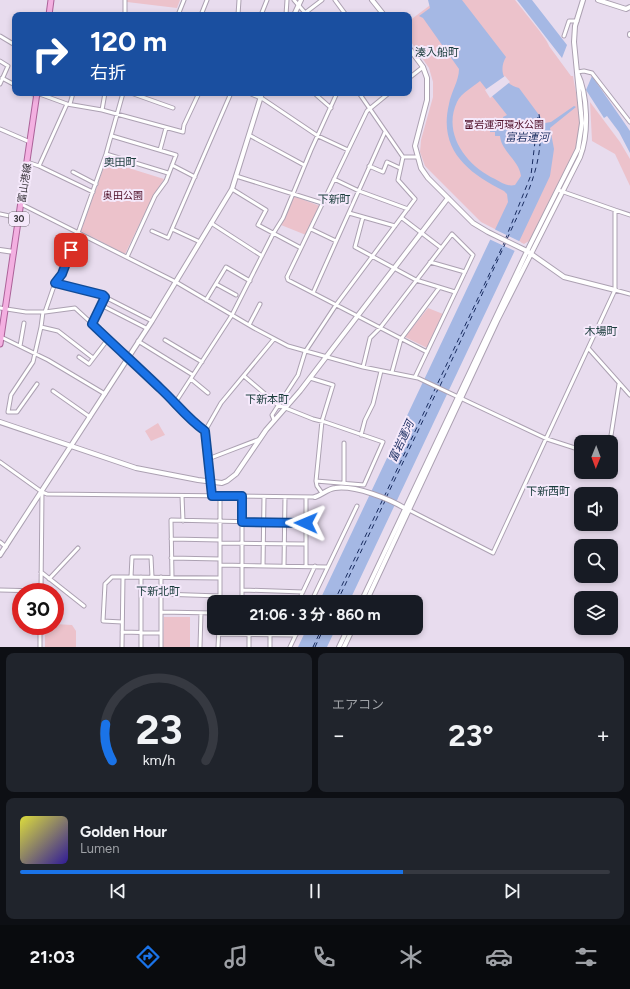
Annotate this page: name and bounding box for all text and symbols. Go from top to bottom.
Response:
text: 120 m [90,24,167,58]
icon: right [24,28,76,80]
district label: 湊入船町 [415,46,459,59]
text: 右折 [90,62,126,84]
park label: 富岩運河環水公園 [464,118,544,131]
water label: 富岩運河 [505,131,551,144]
district label: 奥田町 [104,156,137,169]
street label: 富山港線 [15,162,34,204]
park label: 奥田公園 [103,189,143,202]
district label: 下新町 [318,193,351,206]
road number: 30 [9,212,29,226]
pin [54,233,88,267]
icon: arrive [60,239,82,261]
district label: 木場町 [585,325,618,338]
district label: 下新本町 [245,393,289,406]
water label: 富岩運河 [386,417,417,464]
north arrow [574,435,618,479]
map controls [574,435,618,635]
district label: 下新西町 [526,485,570,498]
button: sound [574,487,618,531]
position arrow [285,502,327,544]
button: search [574,539,618,583]
speed limit sign: 30 [12,583,64,635]
district label: 下新北町 [136,585,180,598]
button: layers [574,591,618,635]
text: 21:06 · 3 分 · 860 m [249,606,381,624]
text: エアコン [332,697,384,712]
text: 23 [135,703,183,753]
text: 23° [448,717,494,754]
text: − [332,722,346,749]
text: + [596,722,610,749]
text: km/h [143,750,175,768]
text: Golden Hour [80,823,167,841]
text: Lumen [80,841,119,856]
icon: previous [107,880,129,902]
icon: pause [304,880,326,902]
icon: next [501,880,523,902]
icon: directions [134,943,162,971]
icon: music [222,943,250,971]
icon: phone [310,943,338,971]
icon: climate [397,943,425,971]
icon: car [485,943,513,971]
icon: filters [572,943,600,971]
text: 21:03 [30,946,75,968]

